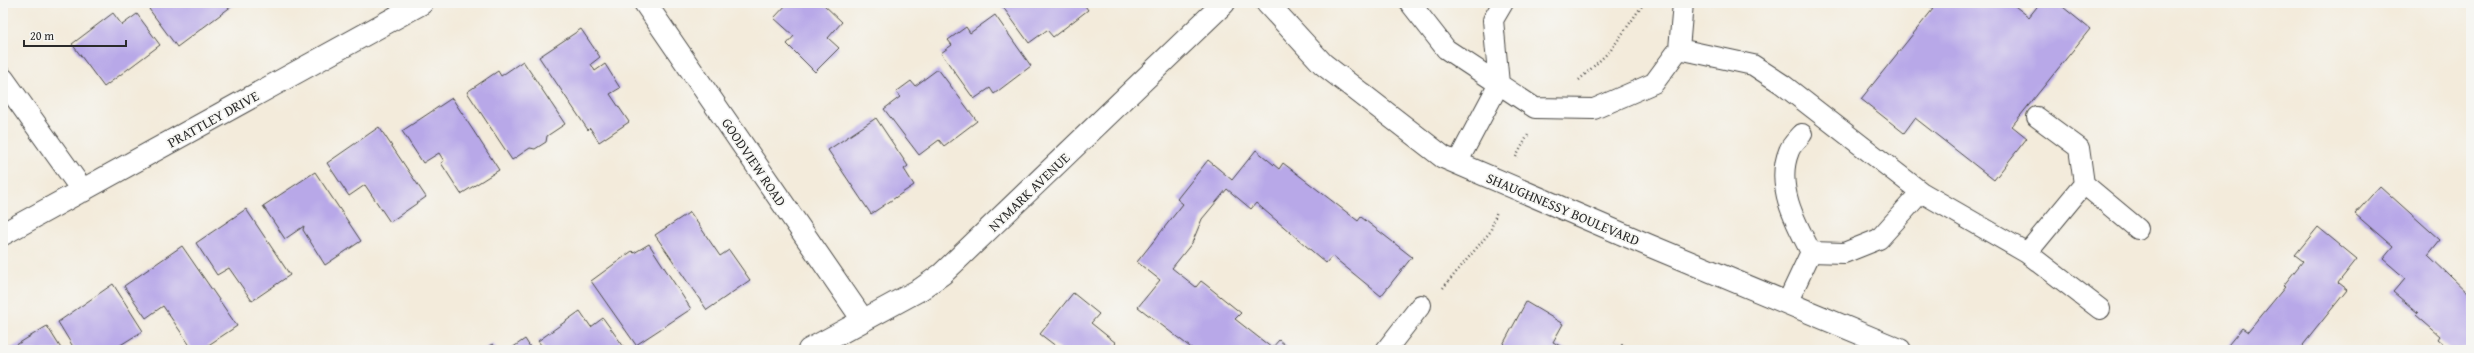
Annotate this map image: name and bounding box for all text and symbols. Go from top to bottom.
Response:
scale bar [24,22,126,48]
text: 20 m [30,27,54,44]
street label: PRATTLEY DRIVE [164,86,262,152]
street label: GOODVIEW ROAD [717,114,791,210]
street label: NYMARK AVENUE [984,148,1074,236]
street label: SHAUGHNESSY BOULEVARD [1483,168,1643,250]

